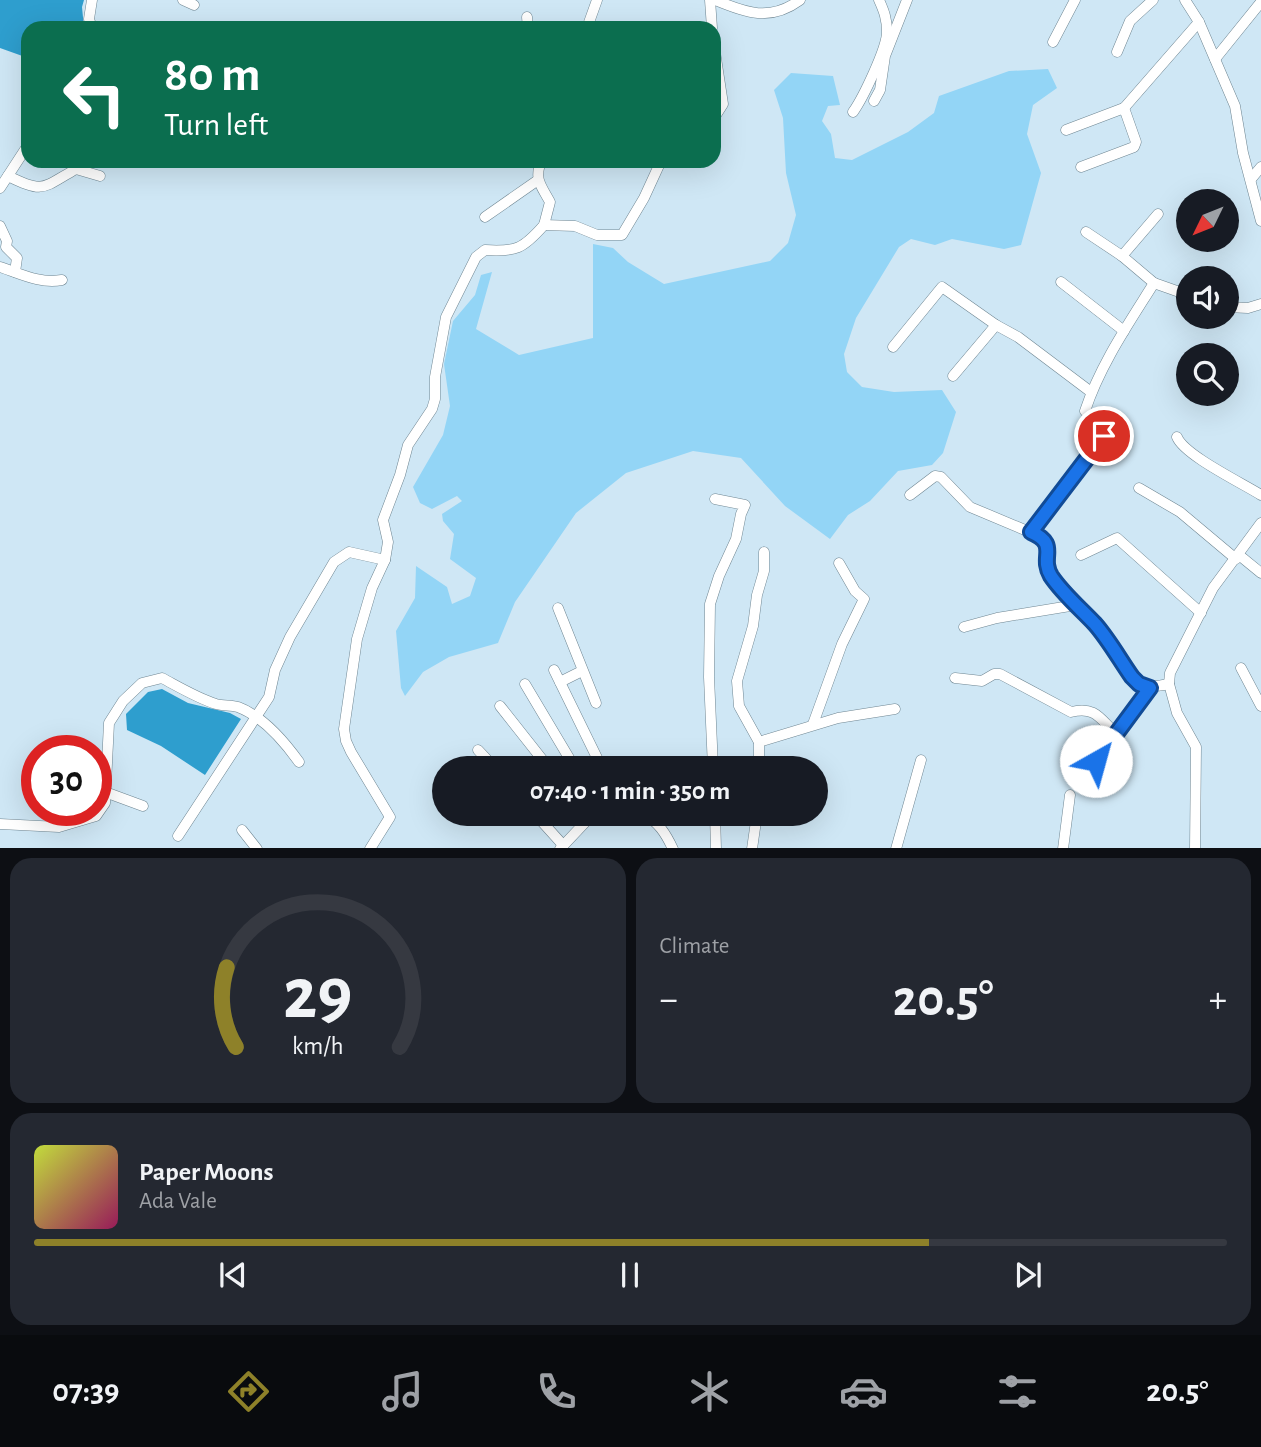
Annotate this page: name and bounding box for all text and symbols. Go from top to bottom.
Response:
icon: left [49,49,140,140]
text: 80 m [164,51,261,100]
text: Turn left [164,109,268,141]
north arrow [1176,189,1239,252]
map controls [1176,189,1239,406]
button: sound [1176,266,1239,329]
button: search [1176,343,1239,406]
pin [1074,406,1134,466]
icon: arrive [1085,417,1123,455]
position arrow [1059,724,1133,798]
speed limit sign: 30 [21,735,112,826]
text: 07:40 · 1 min · 350 m [530,778,730,804]
text: Climate [660,935,729,958]
text: 29 [283,959,352,1032]
text: 20.5° [893,973,994,1025]
text: − [660,981,678,1019]
text: + [1209,981,1227,1019]
text: km/h [292,1033,344,1058]
text: Paper Moons [139,1159,274,1185]
text: Ada Vale [139,1190,217,1213]
icon: previous [214,1256,252,1294]
icon: pause [611,1256,649,1294]
icon: next [1009,1256,1047,1294]
icon: directions [224,1367,273,1416]
icon: music [378,1367,427,1416]
icon: phone [532,1367,581,1416]
icon: climate [685,1367,734,1416]
icon: car [839,1367,888,1416]
icon: filters [993,1367,1042,1416]
text: 07:39 [52,1375,119,1407]
text: 20.5° [1146,1375,1209,1407]

